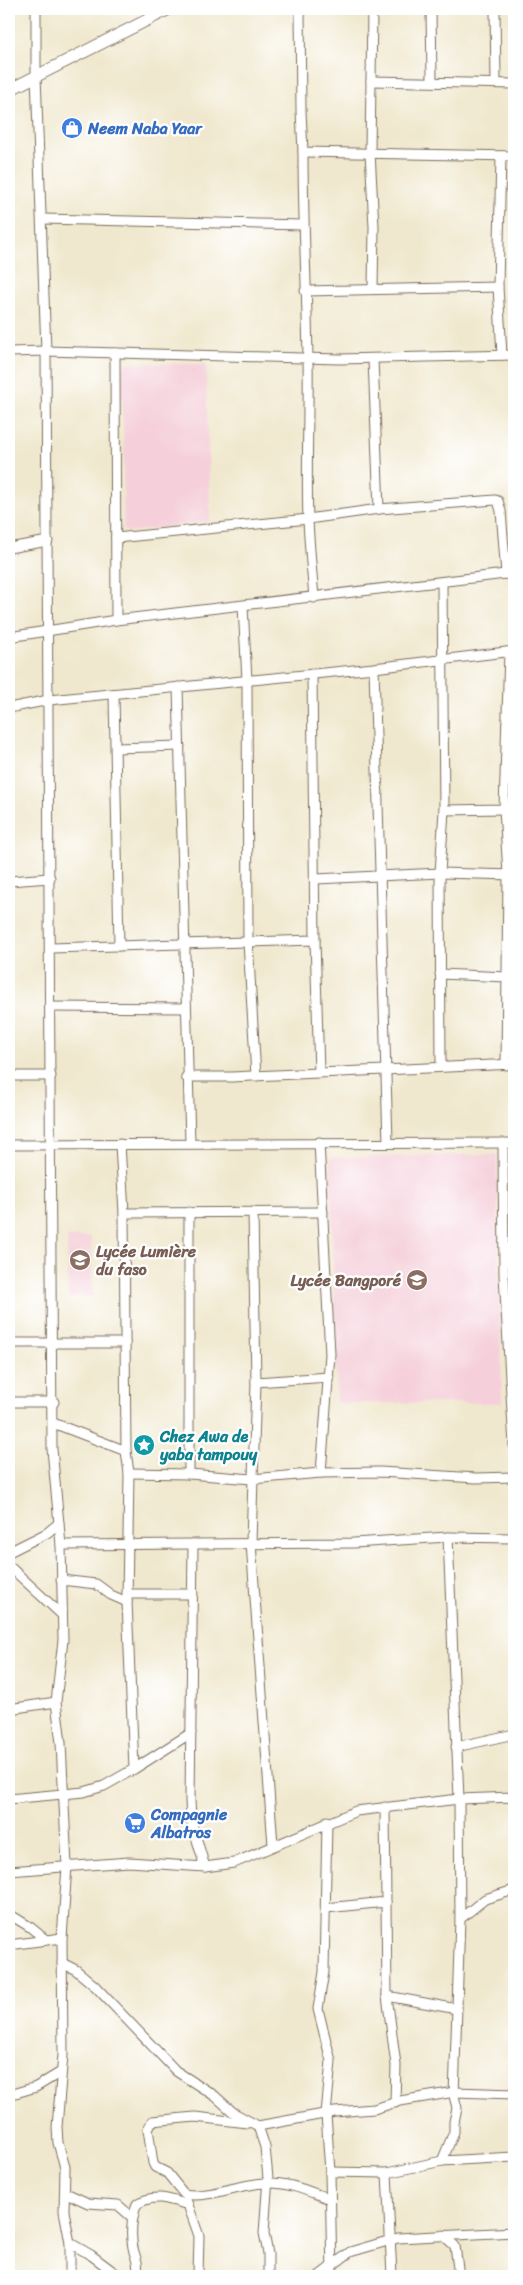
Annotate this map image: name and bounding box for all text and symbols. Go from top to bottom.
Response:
place label: Neem Naba Yaar [87,114,203,143]
shop icon: Neem Naba Yaar [60,116,84,140]
place label: Lycée Lumière du faso [96,1237,197,1284]
school or university icon: Lycée Lumière du faso [68,1248,92,1272]
place label: Lycée Bangporé [291,1266,402,1295]
school or university icon: Lycée Bangporé [405,1268,429,1292]
place label: Chez Awa de yaba tampouy [159,1422,258,1469]
place icon: Chez Awa de yaba tampouy [132,1433,156,1457]
place label: Compagnie Albatros [150,1800,228,1847]
supermarket icon: Compagnie Albatros [123,1811,147,1835]

